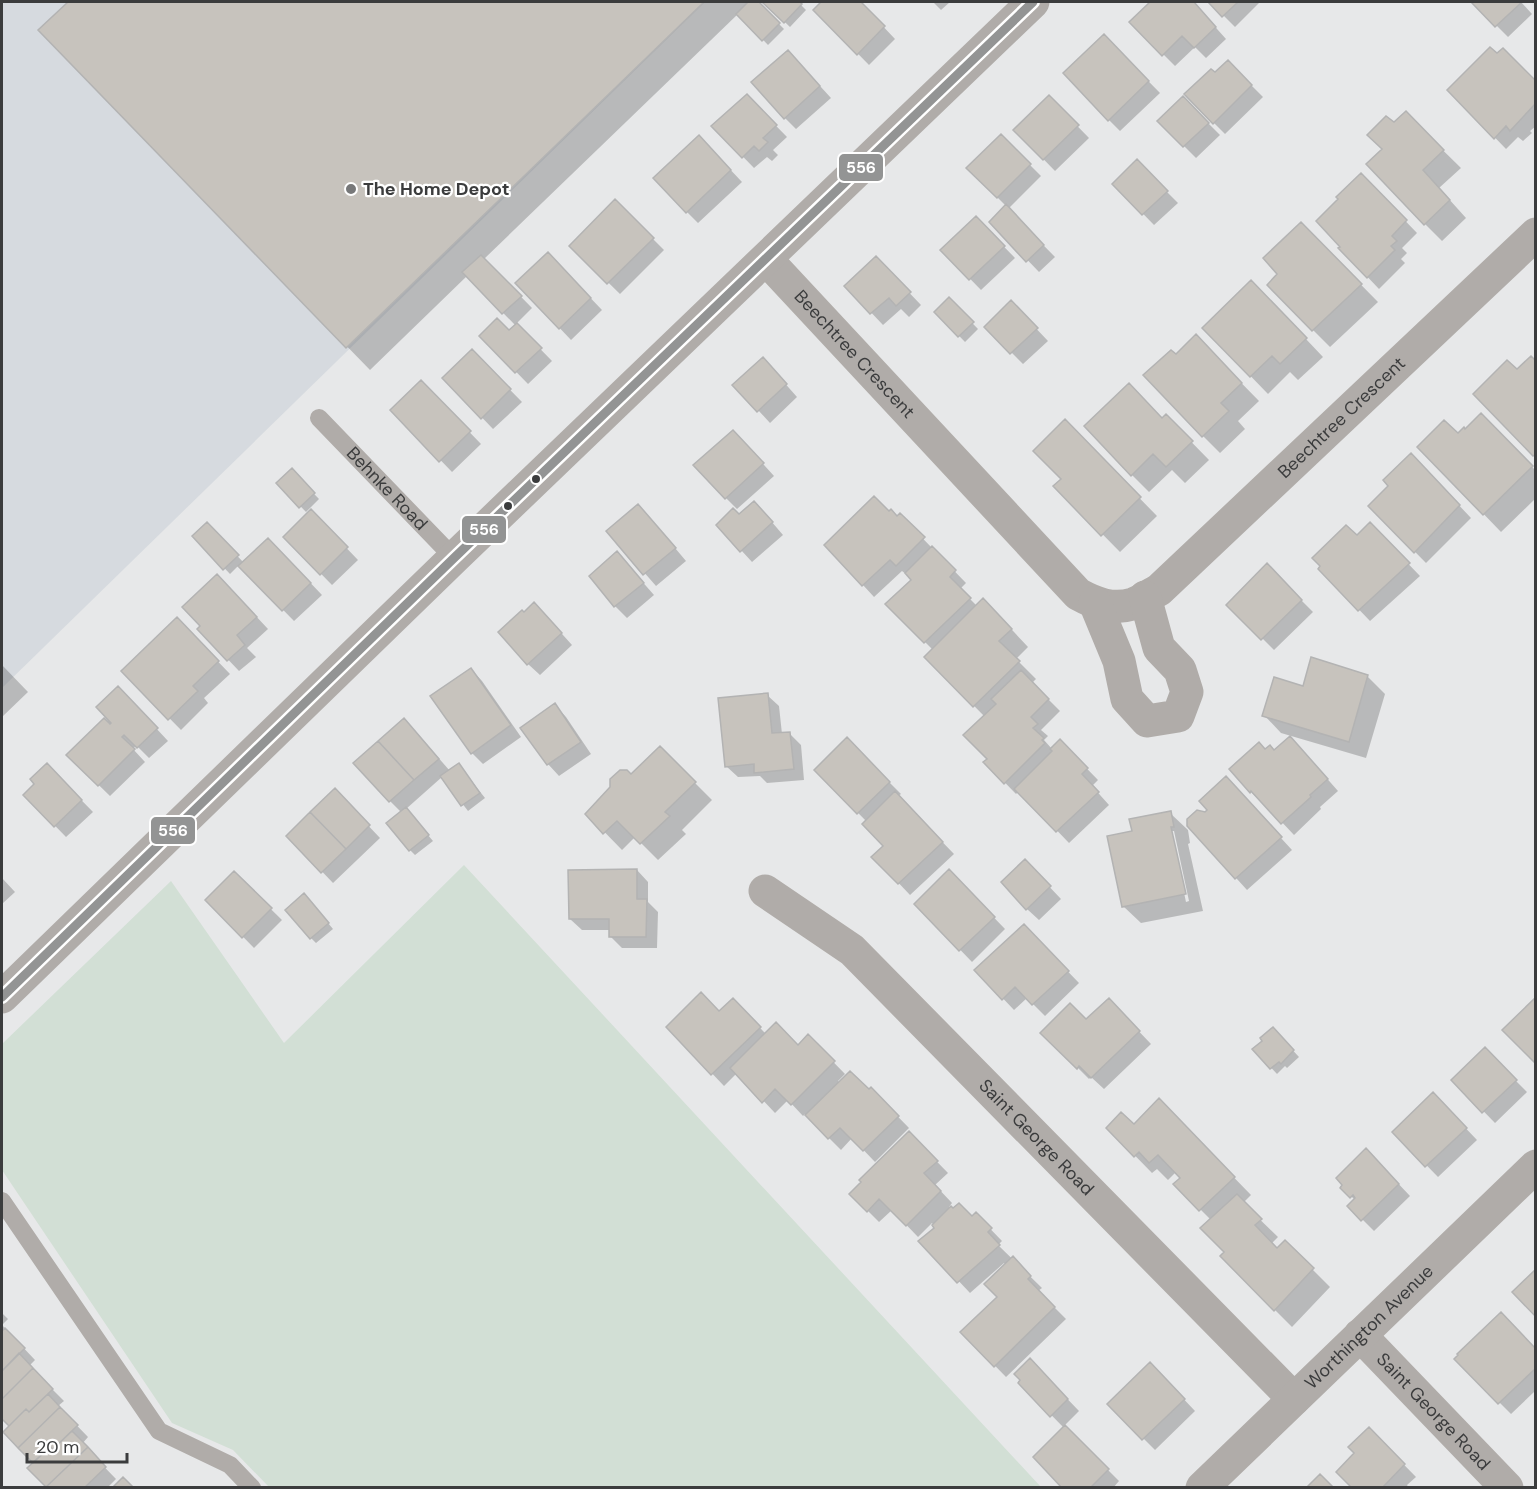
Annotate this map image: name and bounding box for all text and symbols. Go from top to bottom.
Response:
line badge: 556 [838,153,884,182]
text: 556 [846,157,876,178]
place label: The Home Depot [363,177,510,201]
marker: The Home Depot [344,182,358,196]
street label: Beechtree Crescent [789,285,920,423]
street label: Beechtree Crescent [1273,352,1411,484]
street label: Behnke Road [341,442,433,535]
unlabelled marker [530,473,542,485]
unlabelled marker [502,500,514,512]
line badge: 556 [461,515,507,544]
text: 556 [469,519,499,540]
line badge: 556 [150,816,196,845]
text: 556 [158,820,188,841]
street label: Saint George Road [974,1074,1099,1201]
street label: Worthington Avenue [1300,1259,1439,1395]
street label: Saint George Road [1371,1347,1496,1475]
scale bar [27,1426,128,1464]
text: 20 m [36,1435,79,1459]

